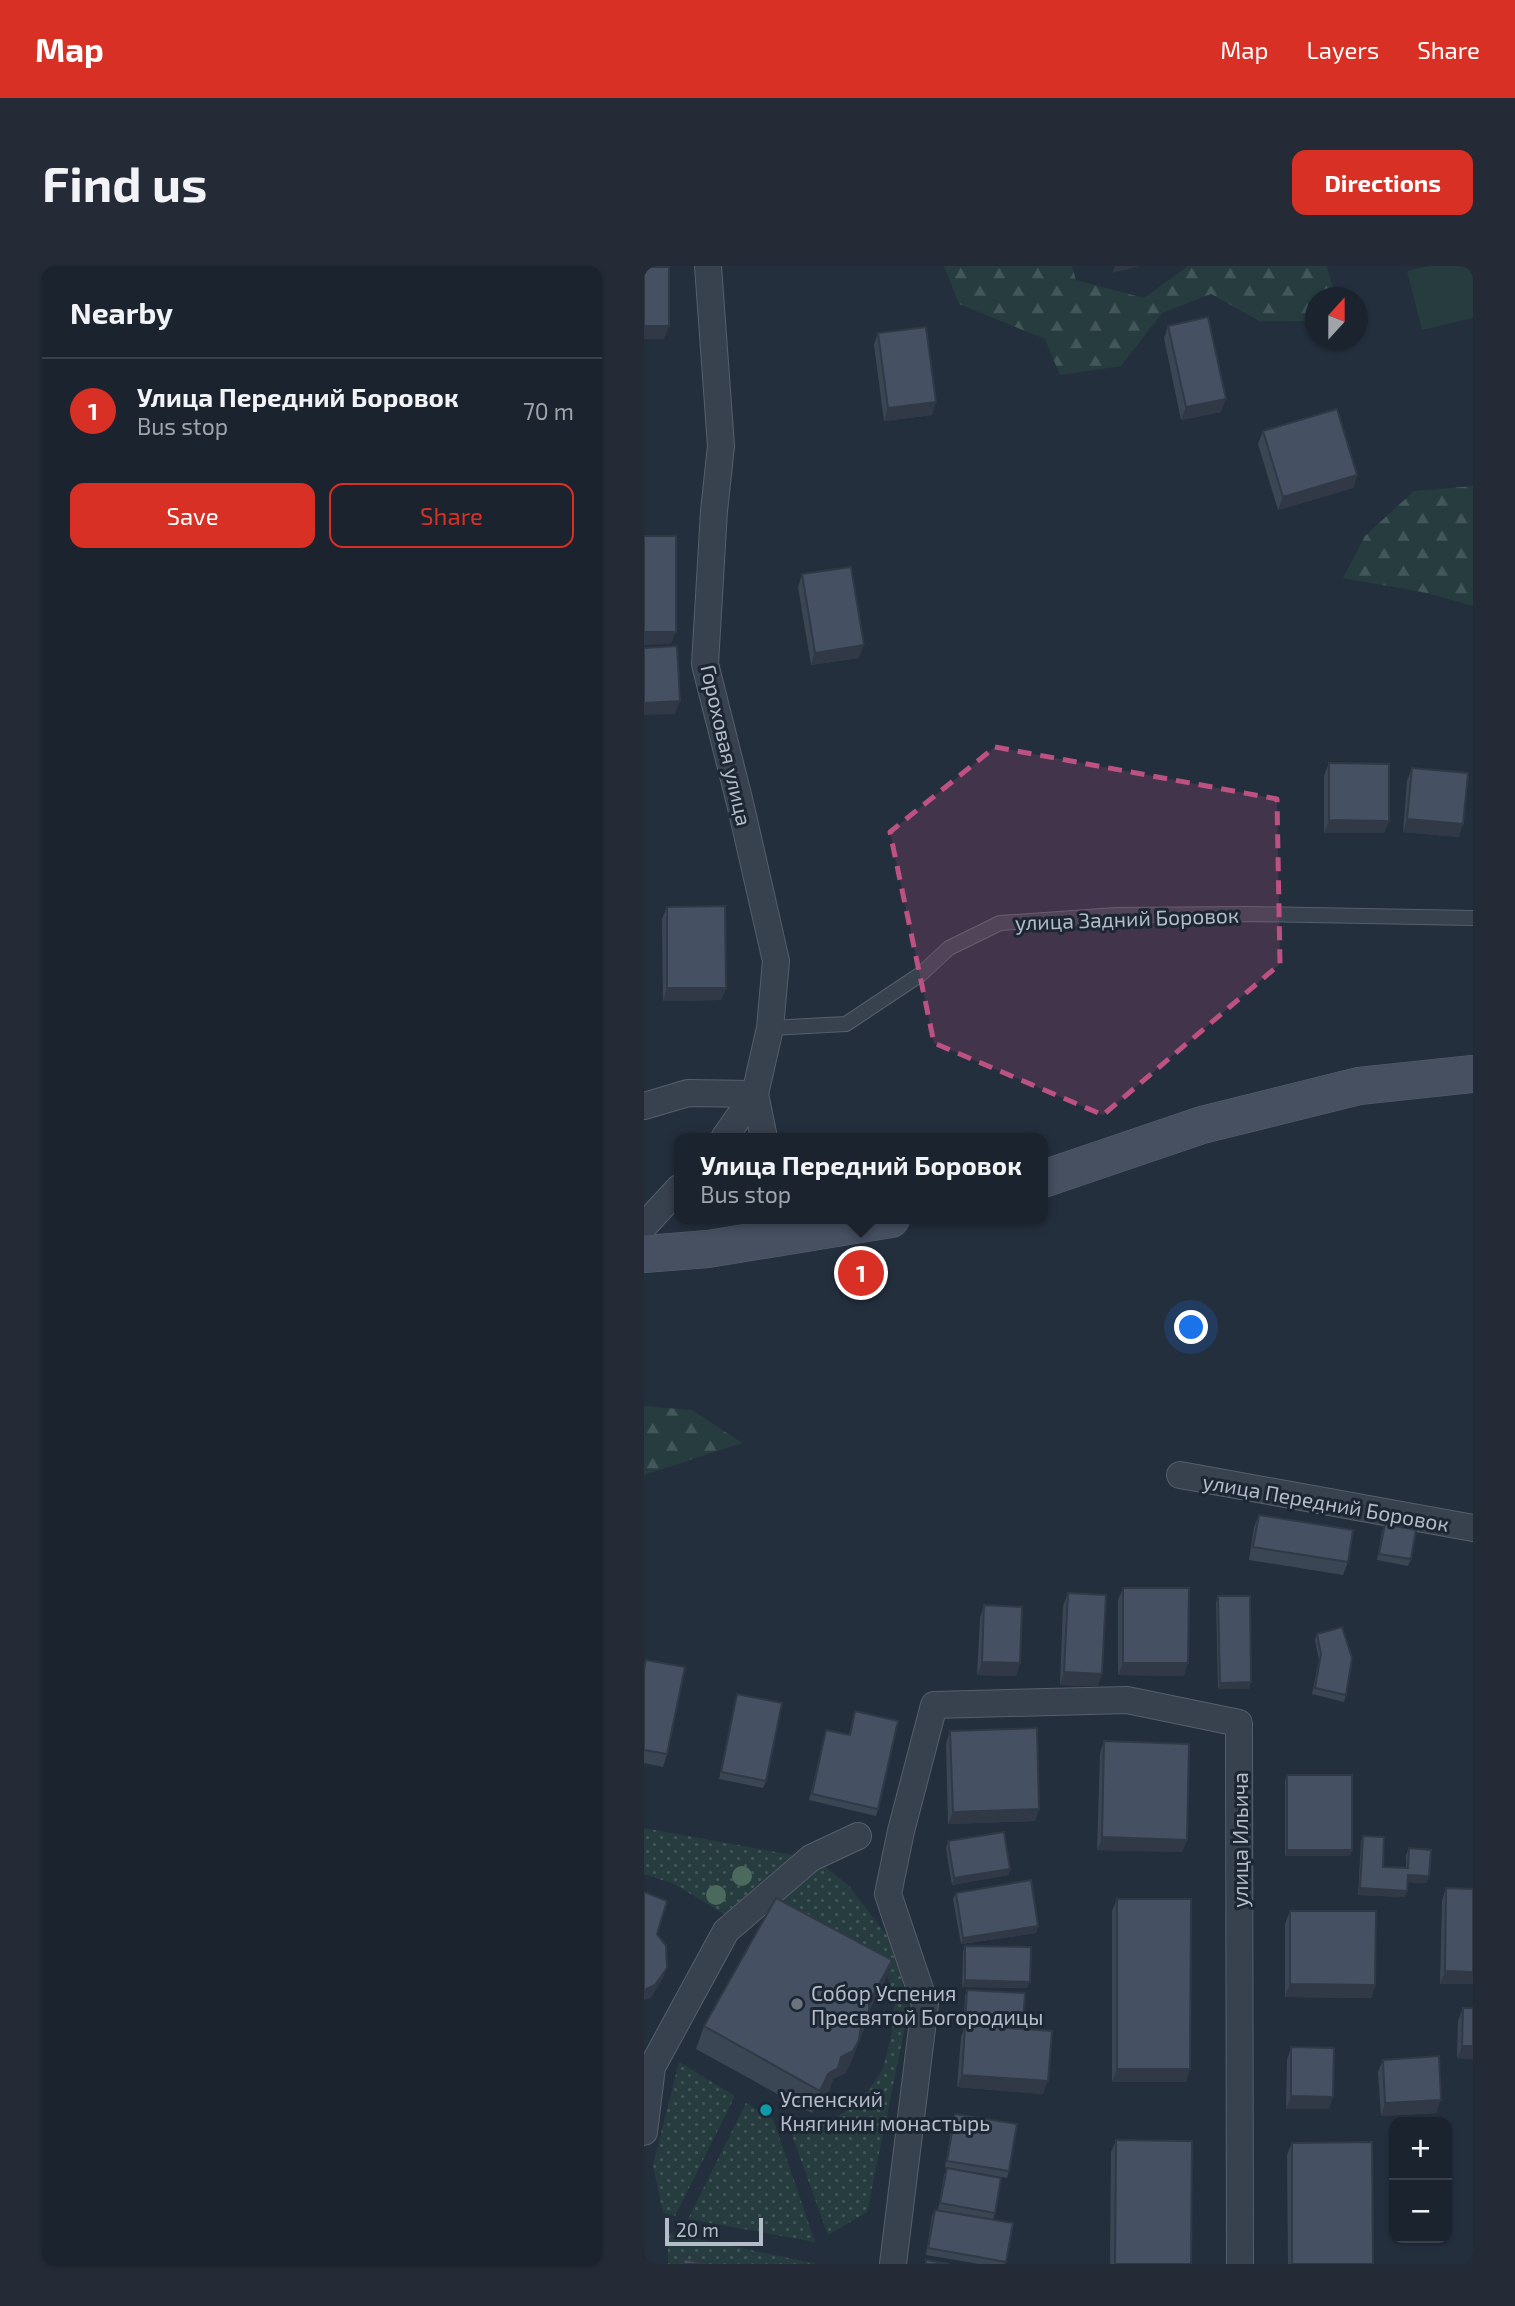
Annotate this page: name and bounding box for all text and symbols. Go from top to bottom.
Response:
text: Map [35,29,104,69]
text: Map [1220,35,1268,64]
text: Layers [1306,35,1379,64]
text: Share [1417,35,1480,64]
button: Directions [1292,150,1473,215]
text: Find us [42,153,207,212]
north arrow [1305,287,1368,350]
text: Nearby [70,294,173,330]
text: Улица Передний Боровок [137,381,459,412]
text: 1 [88,397,98,425]
text: 70 m [523,397,574,425]
text: Bus stop [137,412,228,440]
button: Save [70,483,315,548]
button: Share [329,483,574,548]
street label: Гороховая улица [695,662,758,828]
street label: улица Задний Боровок [1015,902,1239,935]
popup [674,1133,1048,1224]
text: Улица Передний Боровок [700,1149,1022,1180]
text: Bus stop [700,1180,791,1208]
pin: 1 [838,1247,884,1299]
your location [1174,1310,1208,1344]
street label: улица Передний Боровок [1201,1468,1451,1537]
street label: улица Ильича [1227,1772,1253,1908]
place label: Собор Успения Пресвятой Богородицы [811,1980,1043,2029]
marker: Собор Успения Пресвятой Богородицы [789,1996,805,2012]
place label: Успенский Княгинин монастырь [780,2086,990,2135]
marker: Успенский Княгинин монастырь [758,2102,774,2118]
map controls [1389,2117,1452,2243]
button: + [1389,2117,1452,2180]
button: − [1389,2180,1452,2243]
scale bar [665,2215,763,2247]
text: 20 m [676,2218,719,2241]

